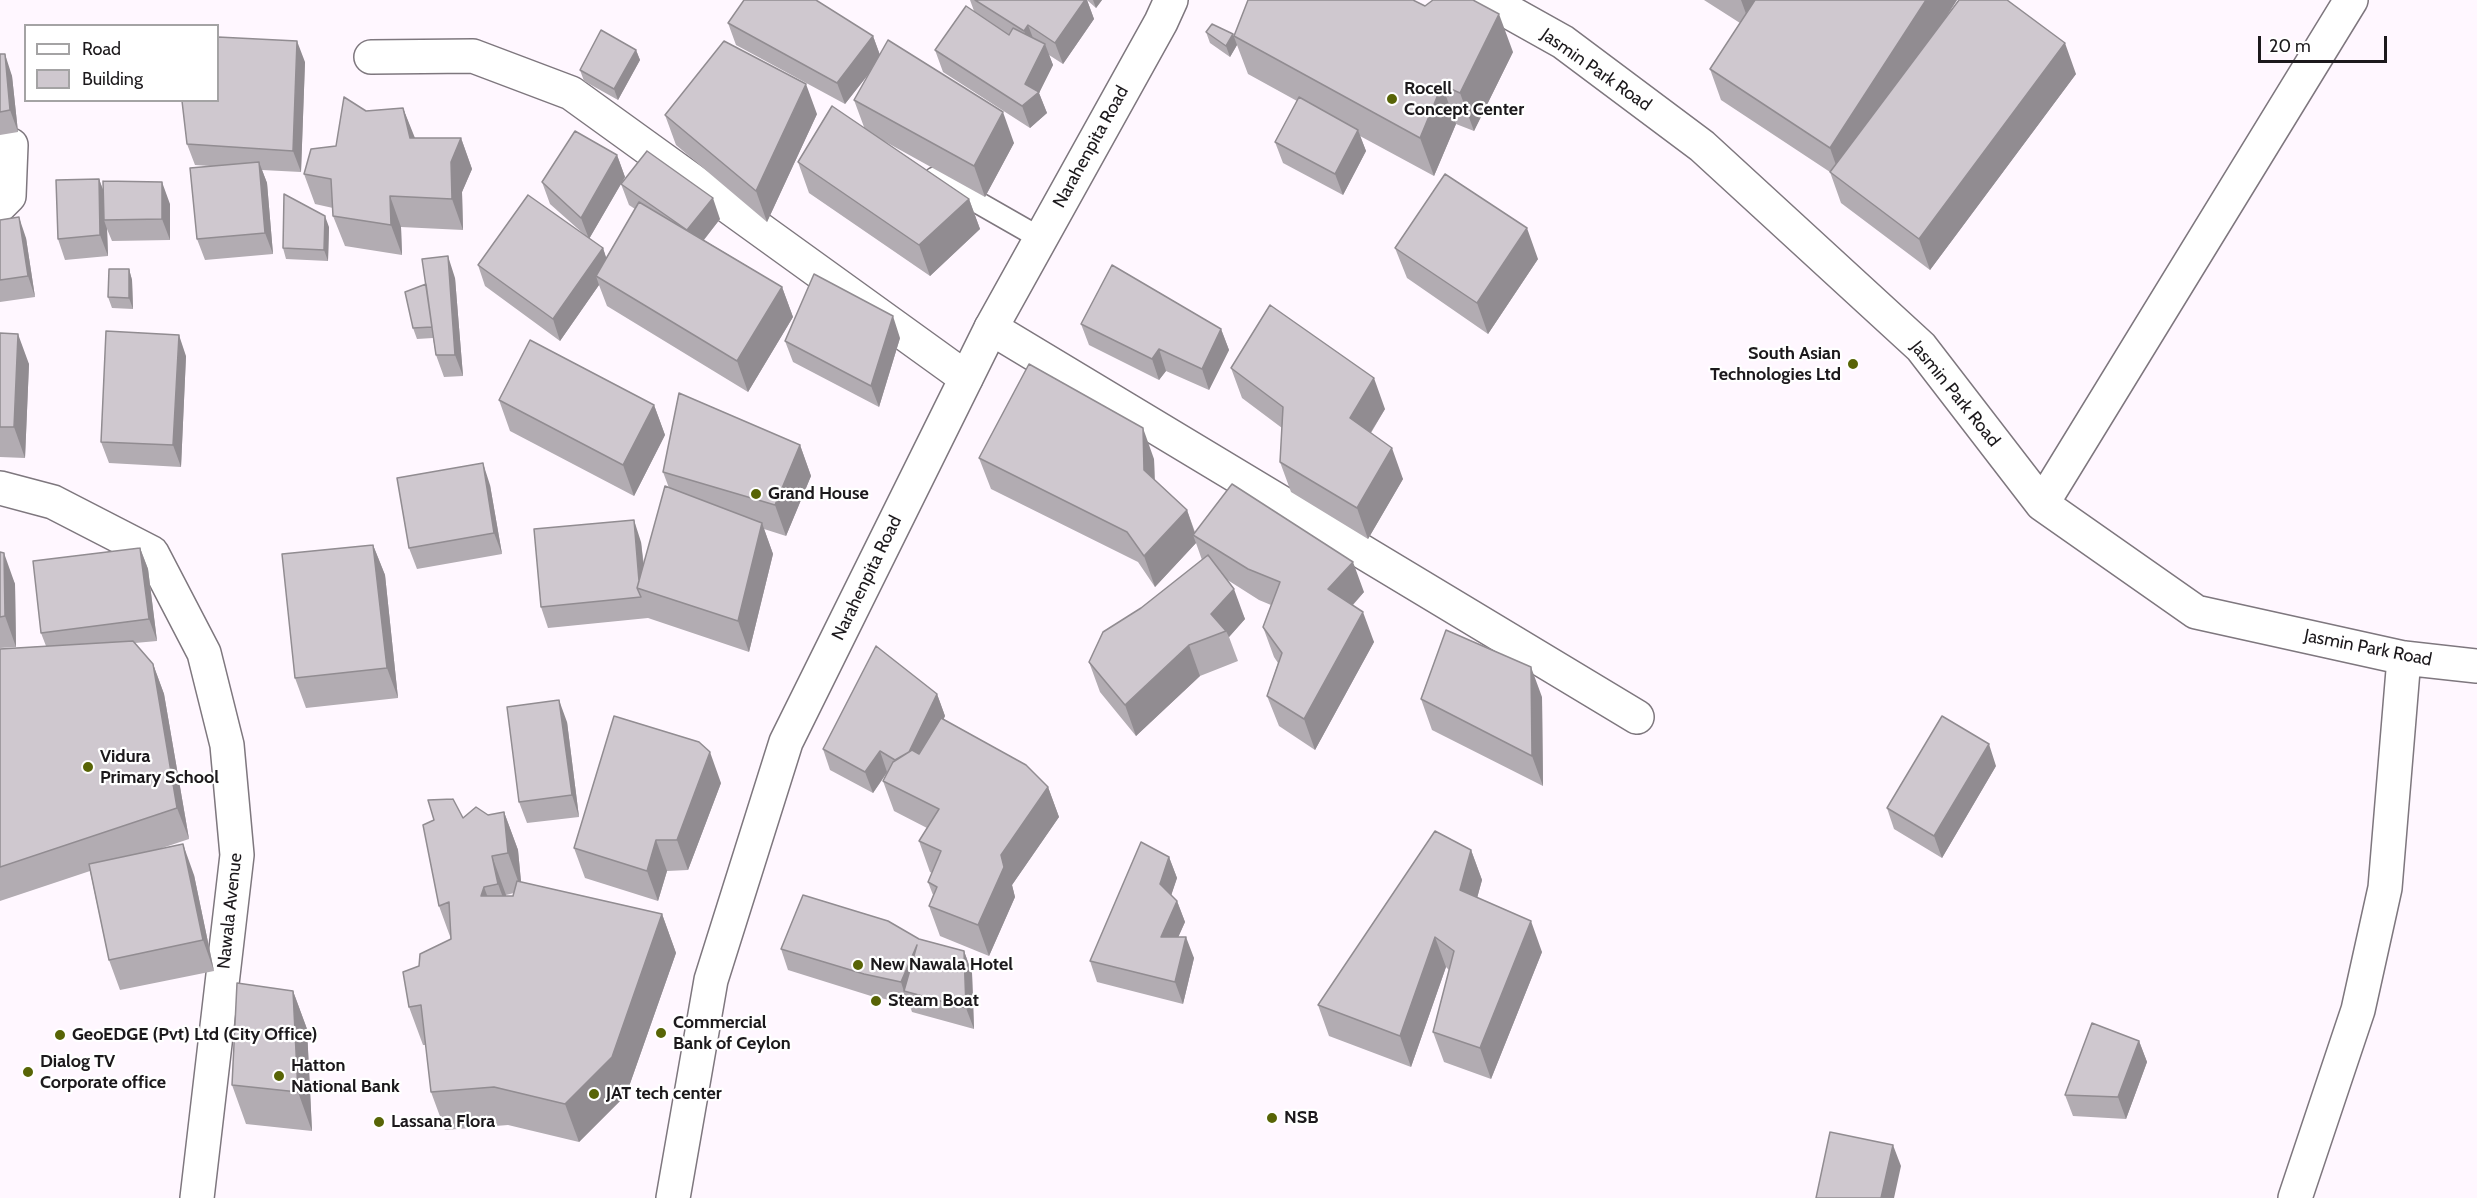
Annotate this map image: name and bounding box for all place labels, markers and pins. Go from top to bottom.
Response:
place label: Rocell Concept Center [1404,78,1524,121]
marker: Rocell Concept Center [1385,92,1399,106]
place label: South Asian Technologies Ltd [1710,343,1841,386]
marker: South Asian Technologies Ltd [1846,357,1860,371]
place label: Grand House [768,483,869,505]
marker: Grand House [749,487,763,501]
place label: Vidura Primary School [100,746,219,789]
marker: Vidura Primary School [81,760,95,774]
place label: New Nawala Hotel [870,954,1013,976]
marker: New Nawala Hotel [851,958,865,972]
place label: Steam Boat [888,990,979,1012]
marker: Steam Boat [869,994,883,1008]
place label: Commercial Bank of Ceylon [673,1012,791,1054]
place label: GeoEDGE (Pvt) Ltd (City Office) [72,1024,317,1046]
marker: Commercial Bank of Ceylon [654,1026,668,1040]
marker: GeoEDGE (Pvt) Ltd (City Office) [53,1028,67,1042]
place label: Dialog TV Corporate office [40,1051,166,1094]
place label: Hatton National Bank [291,1055,400,1098]
marker: Dialog TV Corporate office [21,1065,35,1079]
marker: Hatton National Bank [272,1069,286,1083]
place label: JAT tech center [606,1083,722,1105]
marker: JAT tech center [587,1087,601,1101]
place label: NSB [1284,1107,1318,1129]
place label: Lassana Flora [391,1111,495,1133]
marker: NSB [1265,1111,1279,1125]
marker: Lassana Flora [372,1115,386,1129]

